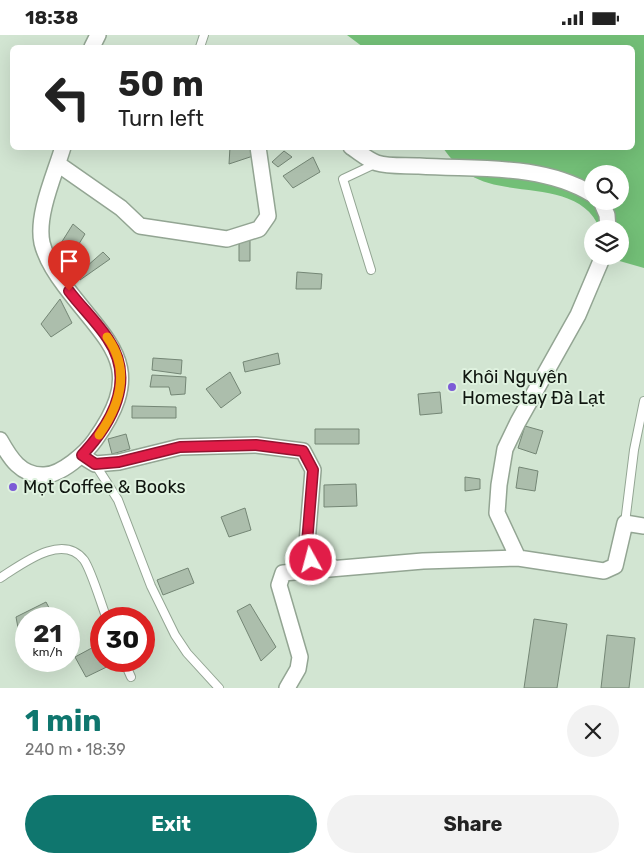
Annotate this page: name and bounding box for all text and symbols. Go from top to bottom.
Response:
text: 18:38 [25,6,78,29]
text: 50 m [118,63,204,105]
icon: left [35,65,100,130]
text: Turn left [118,105,204,132]
map controls [584,165,629,265]
button: search [584,165,629,210]
button: layers [584,220,629,265]
pin [48,240,90,291]
icon: arrive [55,247,83,275]
place label: Khôi Nguyên Homestay Đà Lạt [462,366,605,409]
marker: Khôi Nguyên Homestay Đà Lạt [446,381,458,393]
place label: Mọt Coffee & Books [23,476,186,498]
marker: Mọt Coffee & Books [7,481,19,493]
position arrow [284,533,336,585]
speed limit sign: 30 [90,607,155,672]
text: 21 [33,619,62,648]
text: km/h [33,645,62,659]
text: 1 min [25,703,102,739]
button: close [567,705,619,757]
text: 240 m · 18:39 [25,740,126,759]
button: Exit [25,795,317,853]
button: Share [327,795,619,853]

